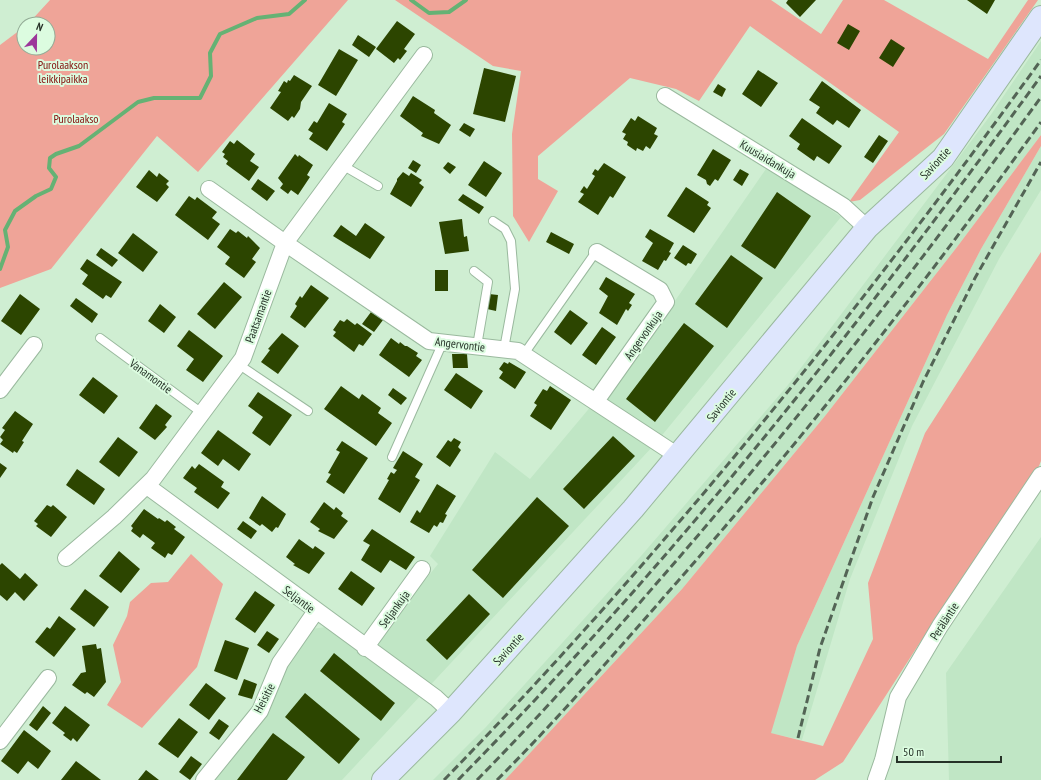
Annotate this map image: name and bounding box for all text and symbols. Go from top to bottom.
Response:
north arrow [16,16,56,56]
text: N [34,19,45,34]
park label: Purolaakson leikkipaikka [38,57,88,86]
park label: Purolaakso [53,111,99,126]
street label: Kuusiaidankuja [737,136,799,182]
street label: Saviontie [916,144,954,182]
street label: Paatsamantie [241,287,275,345]
street label: Angervonkuja [621,307,666,363]
street label: Angervontie [434,333,486,355]
street label: Vanamontie [126,355,175,397]
street label: Saviontie [703,385,739,425]
street label: Seljantie [280,582,318,616]
street label: Seljankuja [375,587,413,631]
street label: Peräläntie [926,599,962,643]
street label: Saviontie [490,630,526,668]
street label: Heisitie [250,681,278,715]
scale bar [897,738,1001,764]
text: 50 m [903,744,924,759]

